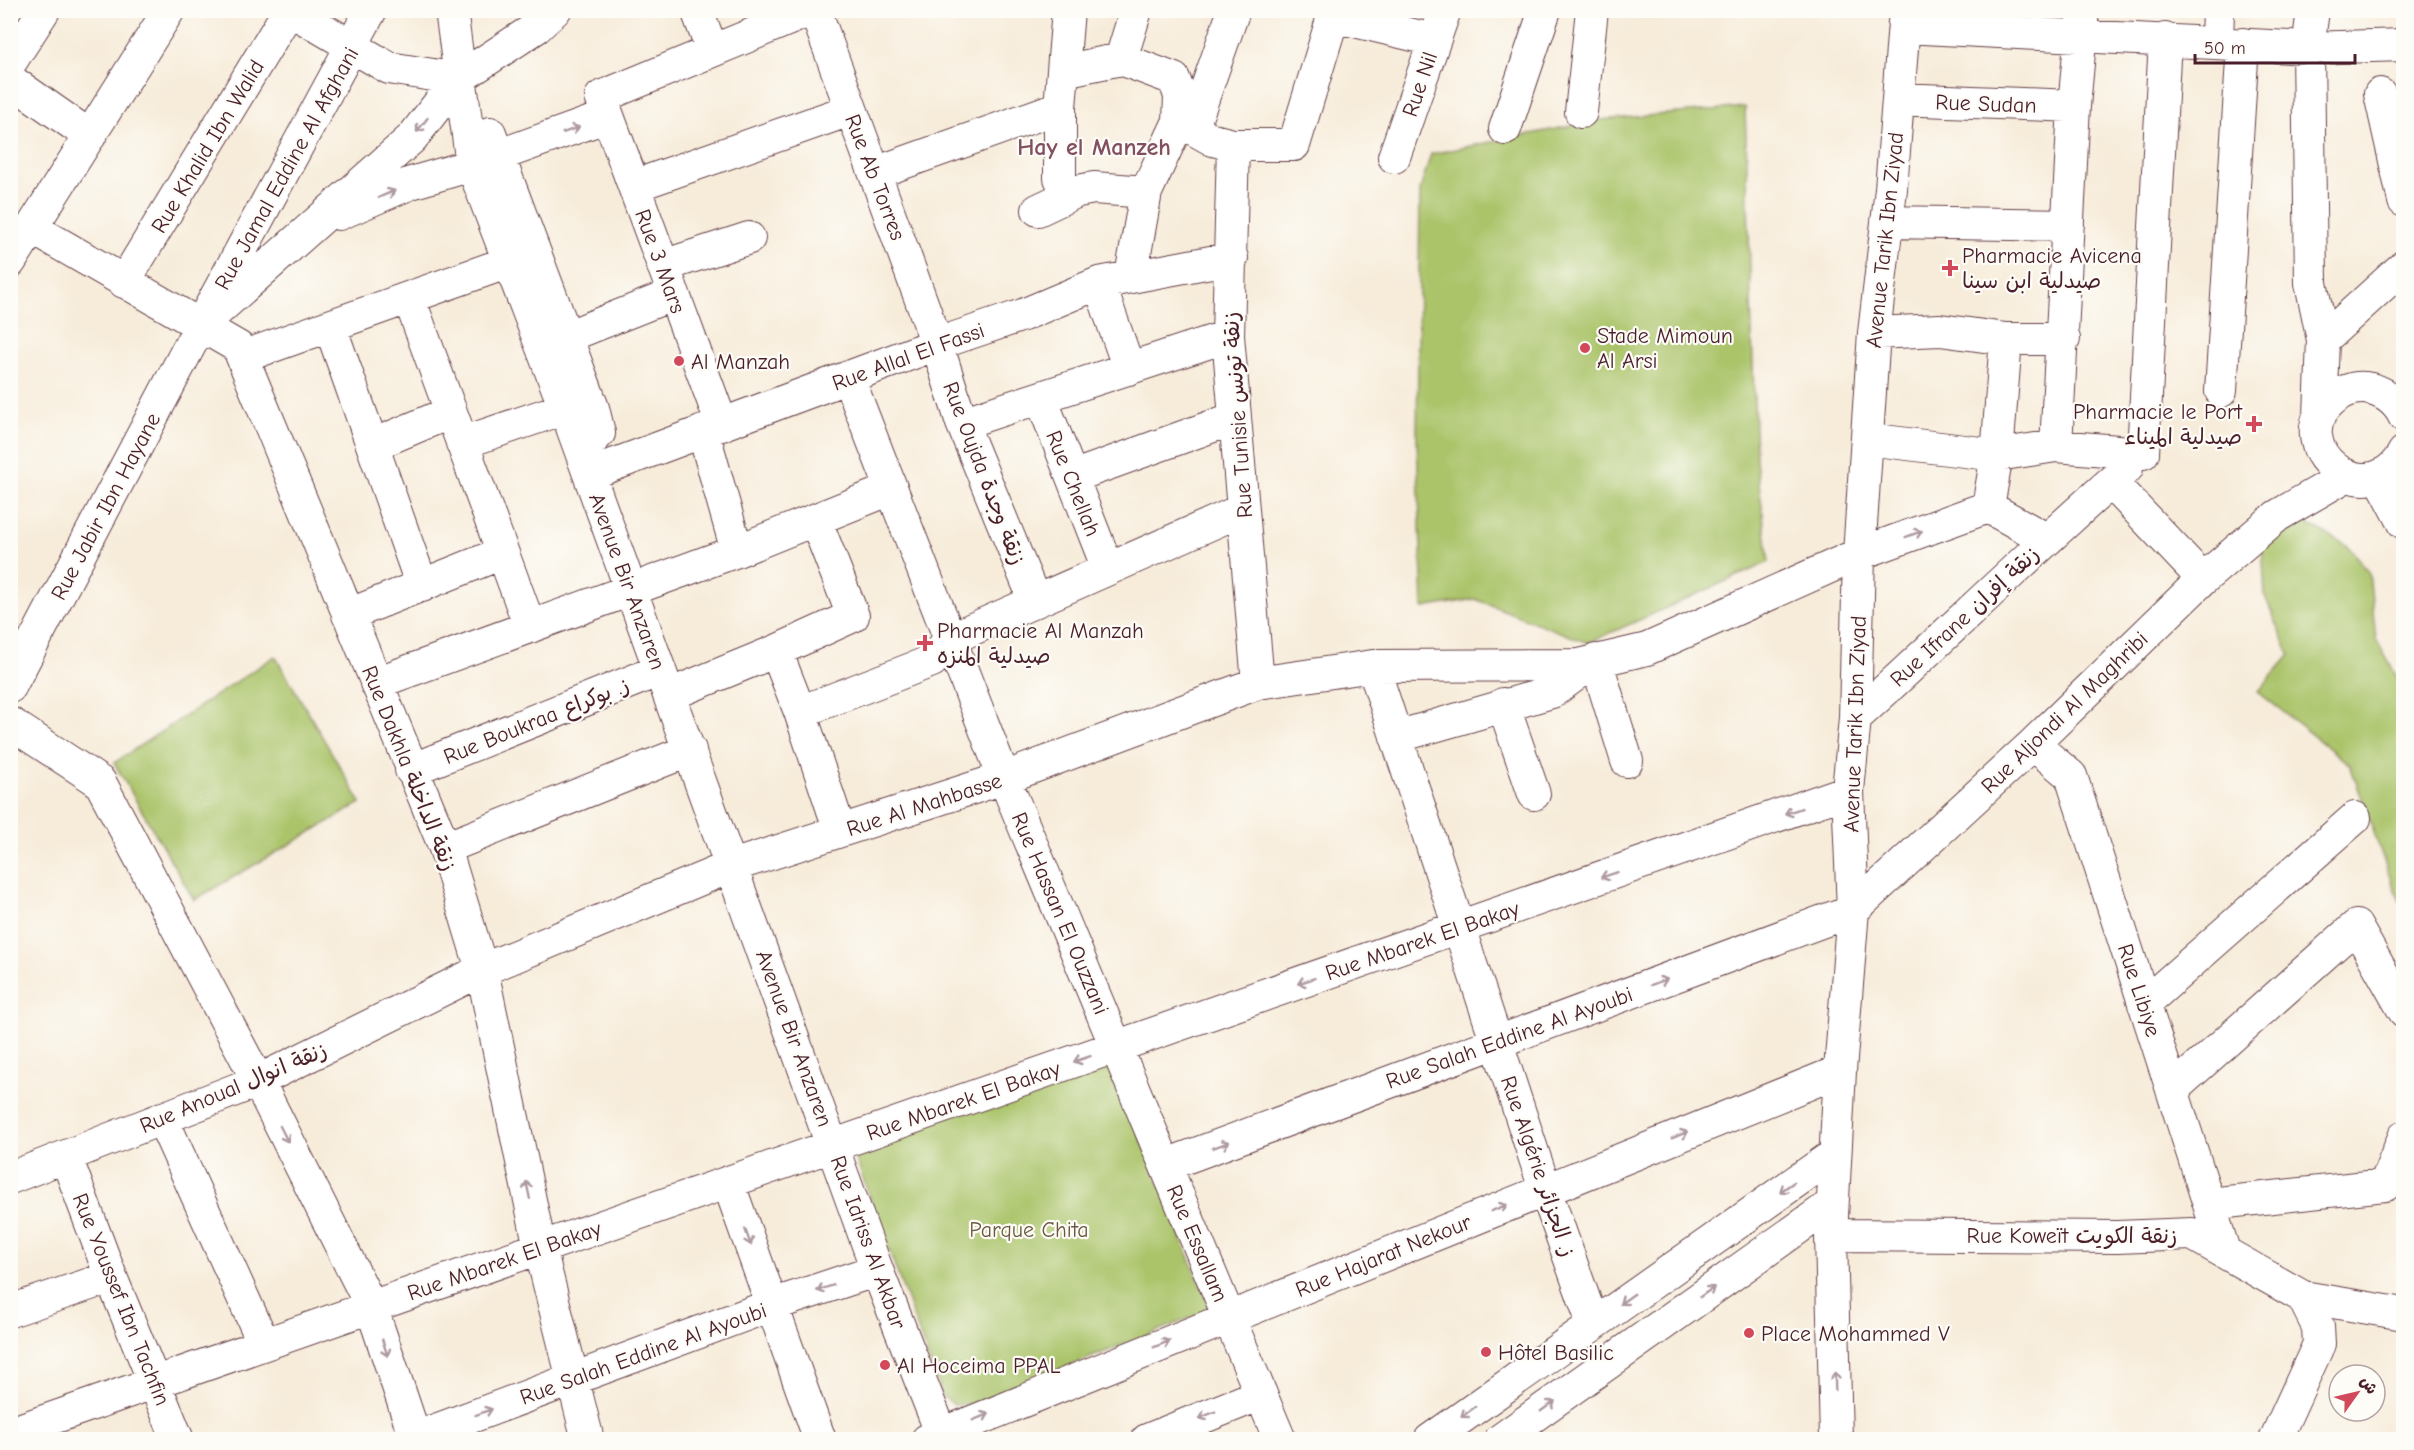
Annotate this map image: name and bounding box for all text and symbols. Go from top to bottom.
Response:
scale bar [2195,27,2356,65]
text: 50 m [2204,38,2246,59]
street label: Rue Jamal Eddine Al Afghani [209,43,365,294]
street label: Rue Nil [1397,48,1443,120]
street label: Rue Khalid Ibn Walid [146,55,270,238]
street label: Rue Sudan [1935,89,2037,119]
street label: Rue Ab Torres [839,111,911,244]
one-way arrow [416,117,429,133]
one-way arrow [561,123,580,134]
street label: Avenue Tarik Ibn Ziyad [1861,131,1909,349]
district label: Hay el Manzeh [1017,133,1171,161]
one-way arrow [377,187,395,199]
street label: Rue 3 Mars [629,206,691,317]
place label: Pharmacie Avicena صيدلية ابن سينا [1962,243,2142,294]
marker: Pharmacie Avicena صيدلية ابن سينا [1943,261,1957,275]
street label: Rue Tunisie زنقة تونس [1218,311,1258,519]
street label: Rue Allal El Fassi [829,317,988,397]
place label: Stade Mimoun Al Arsi [1597,323,1733,374]
marker: Stade Mimoun Al Arsi [1578,341,1592,355]
place label: Al Manzah [691,349,790,375]
marker: Al Manzah [672,354,686,368]
street label: Rue Oujda زنقة وجدة [937,378,1031,569]
place label: Pharmacie le Port صيدلية الميناء [2073,399,2243,450]
street label: Rue Jabir Ibn Hayane [46,408,166,604]
marker: Pharmacie le Port صيدلية الميناء [2247,417,2261,431]
street label: Rue Chellah [1040,427,1106,540]
street label: Avenue Bir Anzaren [583,490,671,673]
one-way arrow [1905,528,1923,539]
street label: Rue Ifrane زنقة إفران [1885,541,2045,692]
street label: Avenue Tarik Ibn Ziyad [1838,615,1872,833]
place label: Pharmacie Al Manzah صيدلية المنزه [937,618,1144,669]
street label: Rue Aljondi Al Maghribi [1976,626,2154,799]
marker: Pharmacie Al Manzah صيدلية المنزه [918,636,932,650]
street label: Rue Dakhla زنقة الداخلة [356,662,462,875]
street label: Rue Boukraa ز. بوكراع [440,672,634,772]
street label: Rue Al Mahbasse [843,768,1005,842]
one-way arrow [1784,806,1803,817]
street label: Rue Hassan El Ouzzani [1006,808,1114,1018]
one-way arrow [1600,870,1619,881]
street label: Rue Mbarek El Bakay [1322,895,1523,986]
street label: Rue Libiye [2112,941,2166,1040]
street label: Avenue Bir Anzaren [750,947,838,1130]
one-way arrow [1649,975,1668,986]
one-way arrow [1297,976,1316,987]
street label: Rue Salah Eddine Al Ayoubi [1382,981,1636,1095]
street label: Rue Anoual زنقة انوال [136,1037,331,1139]
one-way arrow [1073,1054,1092,1065]
street label: Rue Mbarek El Bakay [863,1055,1064,1146]
street label: Rue Algérie ز. الجزائر [1495,1073,1581,1260]
one-way arrow [279,1124,290,1142]
one-way arrow [1670,1129,1688,1140]
one-way arrow [1211,1138,1229,1149]
street label: Rue Idriss Al Akbar [825,1152,912,1333]
one-way arrow [522,1181,533,1201]
street label: Rue Essallam [1161,1181,1233,1306]
one-way arrow [1780,1181,1796,1193]
street label: Rue Youssef Ibn Tachfin [67,1190,176,1409]
one-way arrow [1489,1202,1507,1213]
street label: Rue Hajarat Nekour [1292,1209,1475,1303]
street label: Rue Mbarek El Bakay [404,1215,605,1306]
park label: Parque Chita [969,1217,1089,1243]
street label: Rue Koweït زنقة الكويت [1967,1223,2177,1249]
one-way arrow [743,1227,754,1246]
one-way arrow [816,1283,835,1294]
one-way arrow [1698,1286,1714,1298]
one-way arrow [1620,1293,1636,1305]
street label: Rue Salah Eddine Al Ayoubi [516,1297,770,1411]
place label: Place Mohammed V [1761,1321,1950,1347]
marker: Place Mohammed V [1742,1326,1756,1340]
one-way arrow [380,1338,391,1357]
one-way arrow [1153,1338,1171,1349]
place label: Hôtel Basilic [1498,1340,1614,1366]
marker: Hôtel Basilic [1479,1345,1493,1359]
place label: Al Hoceima PPAL [897,1353,1061,1379]
marker: Al Hoceima PPAL [878,1358,892,1372]
north arrow [2327,1363,2387,1423]
one-way arrow [1829,1372,1840,1392]
text: ش [2356,1373,2381,1398]
one-way arrow [1539,1399,1555,1412]
one-way arrow [474,1405,492,1416]
one-way arrow [1461,1406,1477,1418]
one-way arrow [972,1411,990,1422]
one-way arrow [1198,1411,1216,1422]

